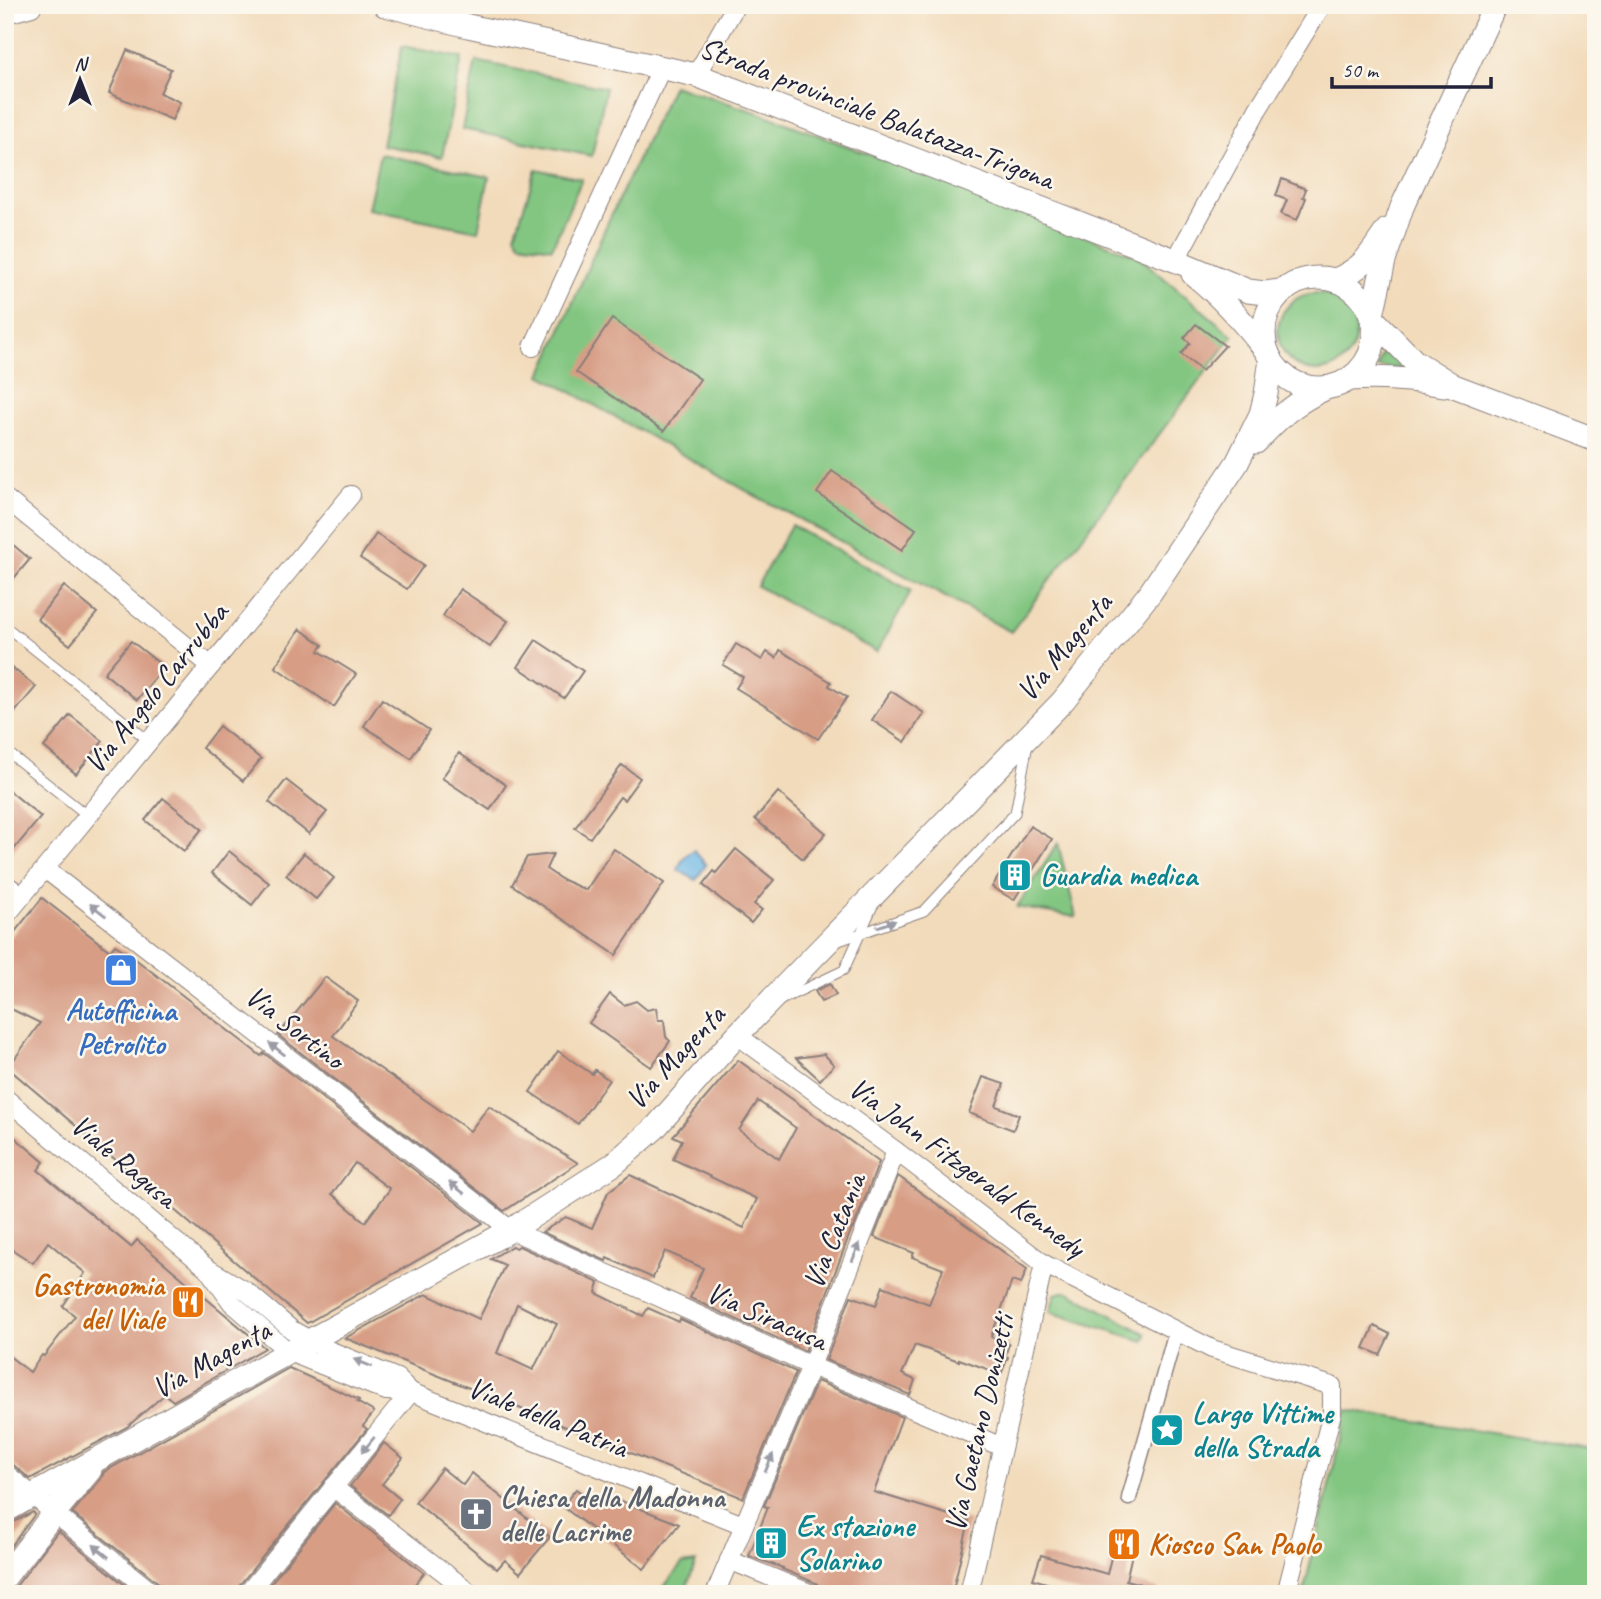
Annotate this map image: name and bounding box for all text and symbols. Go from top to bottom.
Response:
street label: Strada provinciale Balatazza-Trigona [695,28,1062,199]
north arrow [46,46,116,116]
scale bar [1332,46,1491,90]
text: N [74,52,89,76]
text: 50 m [1342,57,1380,83]
street label: Via Magenta [1008,584,1121,709]
street label: Via Angelo Carrubba [75,593,238,781]
building icon: Guardia medica [996,856,1034,894]
place label: Guardia medica [1040,856,1199,894]
one-way arrow [89,902,107,917]
one-way arrow [875,919,896,930]
shop icon: Autofficina Petrolito [102,951,140,989]
street label: Via Sortino [238,977,355,1080]
place label: Autofficina Petrolito [66,991,179,1063]
street label: Via Magenta [617,995,734,1117]
one-way arrow [269,1041,287,1056]
street label: Via John Fitzgerald Kennedy [841,1068,1095,1267]
street label: Viale Ragusa [63,1106,187,1218]
street label: Via Catania [794,1165,875,1294]
one-way arrow [449,1181,467,1196]
one-way arrow [850,1242,861,1263]
place label: Gastronomia del Viale [33,1266,167,1338]
street label: Via Siracusa [701,1273,836,1360]
restaurant icon: Gastronomia del Viale [169,1283,207,1321]
street label: Via Gaetano Donizetti [936,1307,1023,1535]
street label: Via Magenta [145,1310,278,1407]
one-way arrow [352,1358,373,1369]
street label: Viale della Patria [463,1368,635,1467]
place label: Largo Vittime della Strada [1192,1394,1335,1466]
place icon: Largo Vittime della Strada [1148,1411,1186,1449]
one-way arrow [361,1436,376,1453]
one-way arrow [764,1452,775,1473]
place label: Chiesa della Madonna delle Lacrime [500,1478,727,1550]
church icon: Chiesa della Madonna delle Lacrime [457,1495,495,1533]
place label: Ex stazione Solarino [796,1507,917,1579]
building icon: Ex stazione Solarino [752,1524,790,1562]
restaurant icon: Kiosco San Paolo [1105,1525,1143,1563]
place label: Kiosco San Paolo [1148,1525,1323,1563]
one-way arrow [93,1543,111,1558]

